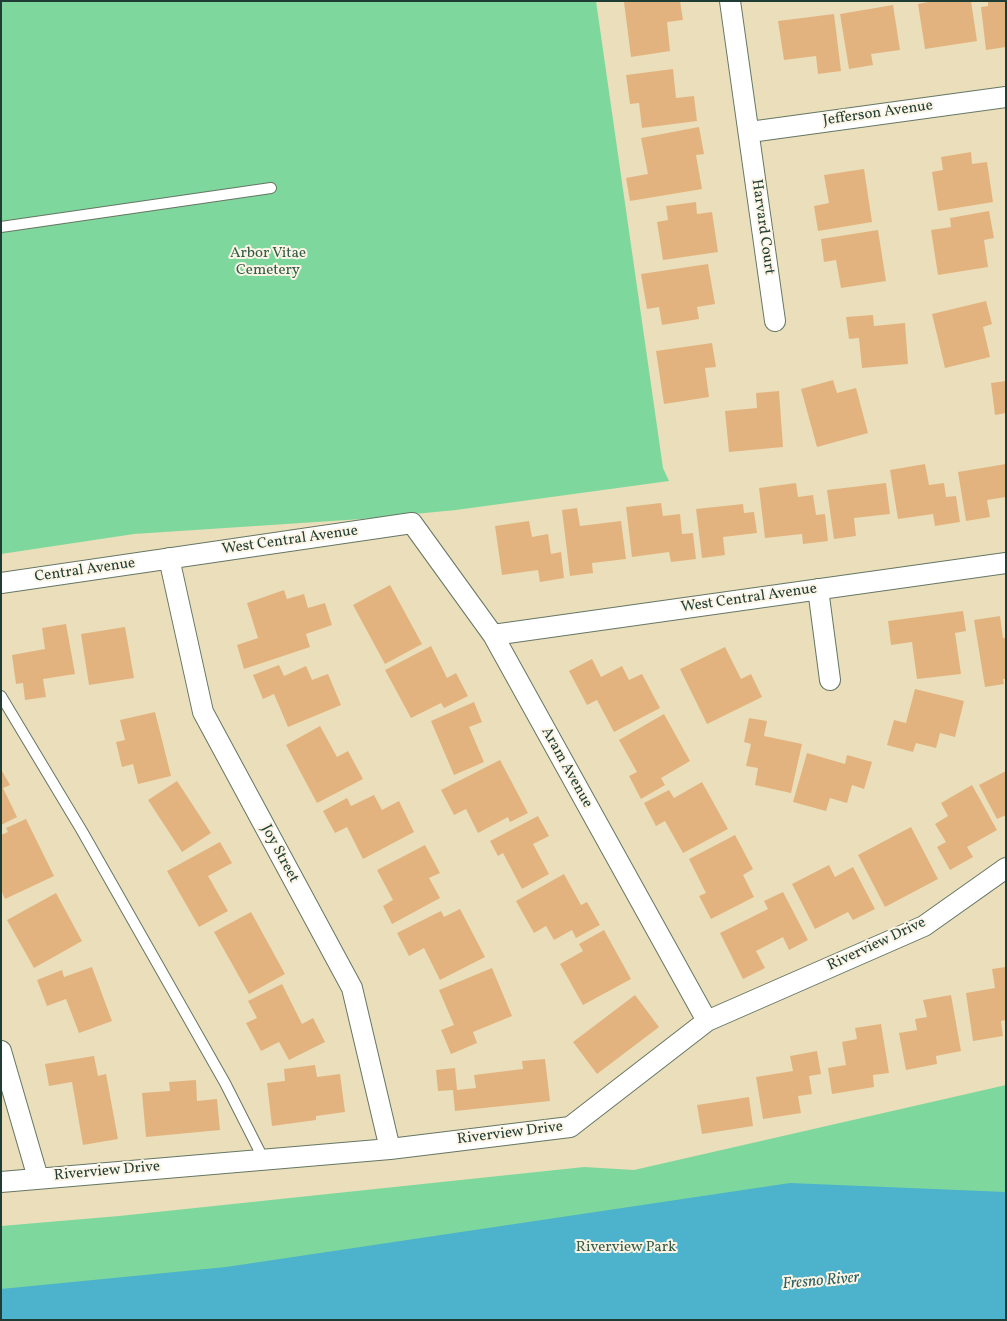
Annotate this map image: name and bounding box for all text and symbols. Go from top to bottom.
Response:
street label: Jefferson Avenue [822,97,934,131]
street label: Harvard Court [746,178,778,276]
park label: Arbor Vitae Cemetery [230,245,306,280]
street label: West Central Avenue [221,523,359,559]
street label: Central Avenue [34,555,136,587]
street label: West Central Avenue [680,581,818,617]
street label: Aram Avenue [536,724,596,812]
street label: Joy Street [256,822,302,886]
street label: Riverview Drive [825,914,929,976]
street label: Riverview Drive [456,1119,564,1149]
street label: Riverview Drive [53,1158,161,1186]
park label: Riverview Park [576,1239,676,1257]
water label: Fresno River [782,1269,860,1295]

